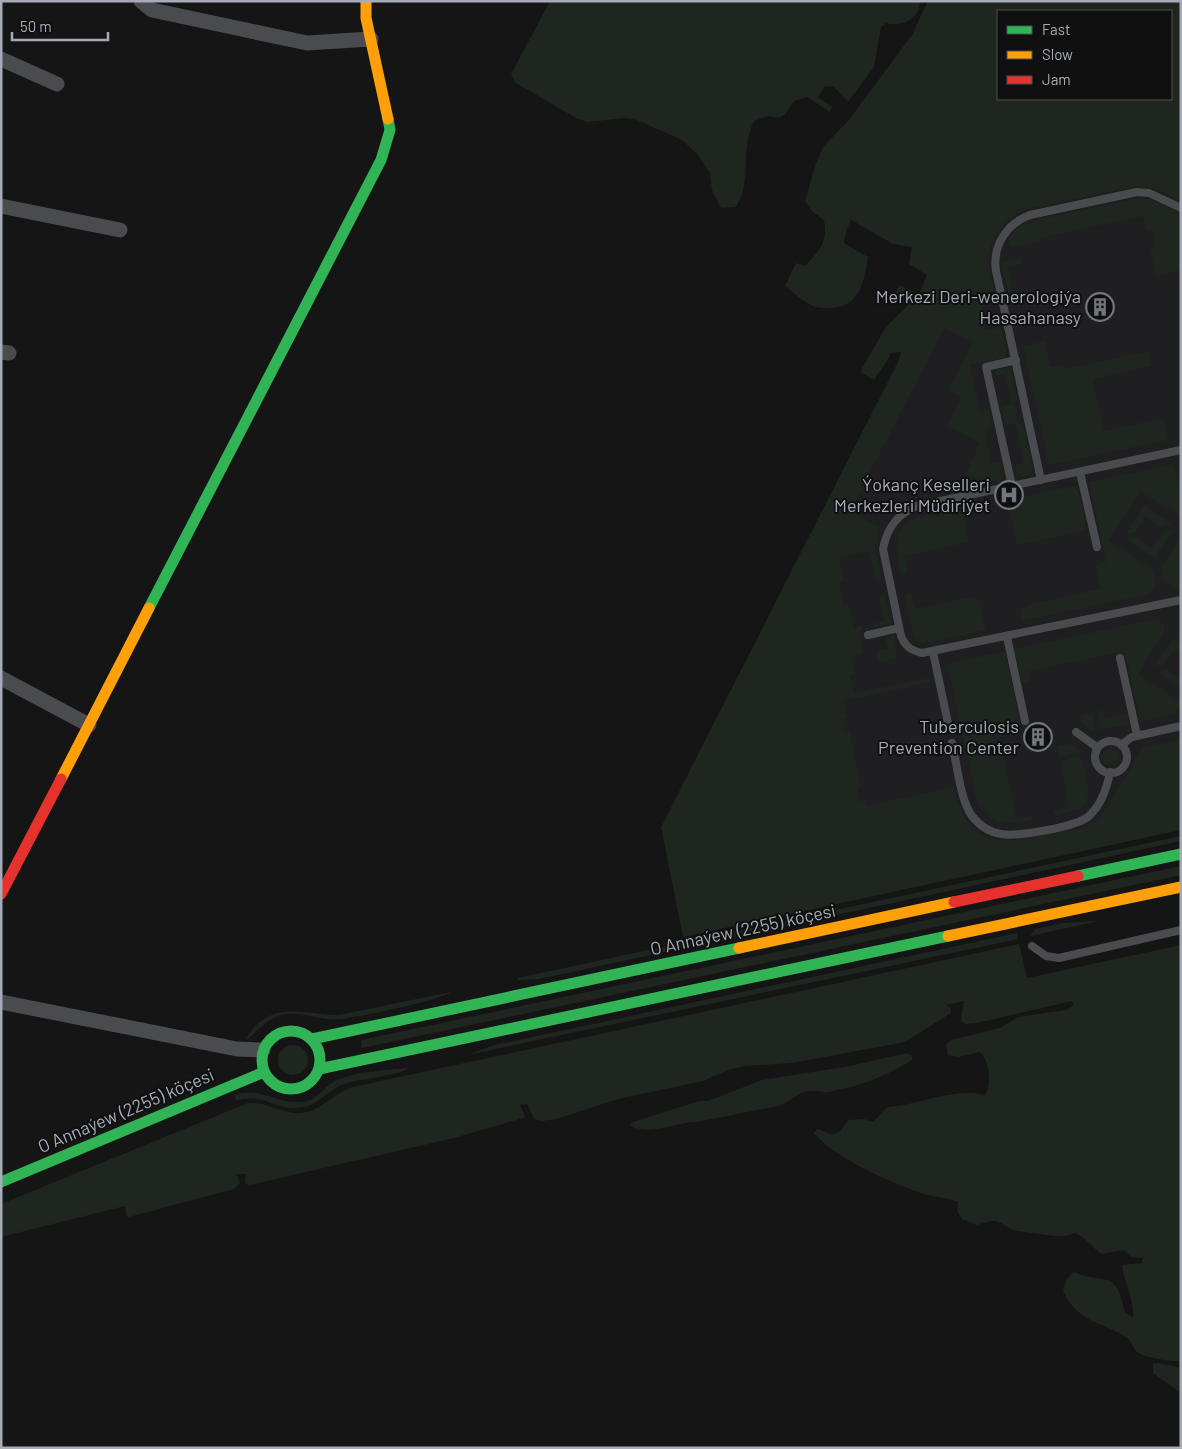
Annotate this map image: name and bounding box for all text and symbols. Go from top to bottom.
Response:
scale bar [12,10,109,42]
legend [997,10,1172,100]
text: 50 m [20,17,52,35]
text: Fast [1042,20,1070,38]
text: Slow [1042,45,1073,63]
text: Jam [1042,70,1071,88]
place label: Merkezi Deri-wenerologiýa Hassahanasy [876,285,1081,328]
building icon: Merkezi Deri-wenerologiýa Hassahanasy [1085,292,1115,322]
place label: Ýokanç Keselleri Merkezleri Müdiriýet [834,473,990,516]
hospital icon: Ýokanç Keselleri Merkezleri Müdiriýet [994,480,1024,510]
place label: Tuberculosis Prevention Center [878,715,1019,758]
building icon: Tuberculosis Prevention Center [1023,722,1053,752]
street label: O Annaýew (2255) köçesi [648,899,838,959]
street label: O Annaýew (2255) köçesi [34,1063,217,1157]

